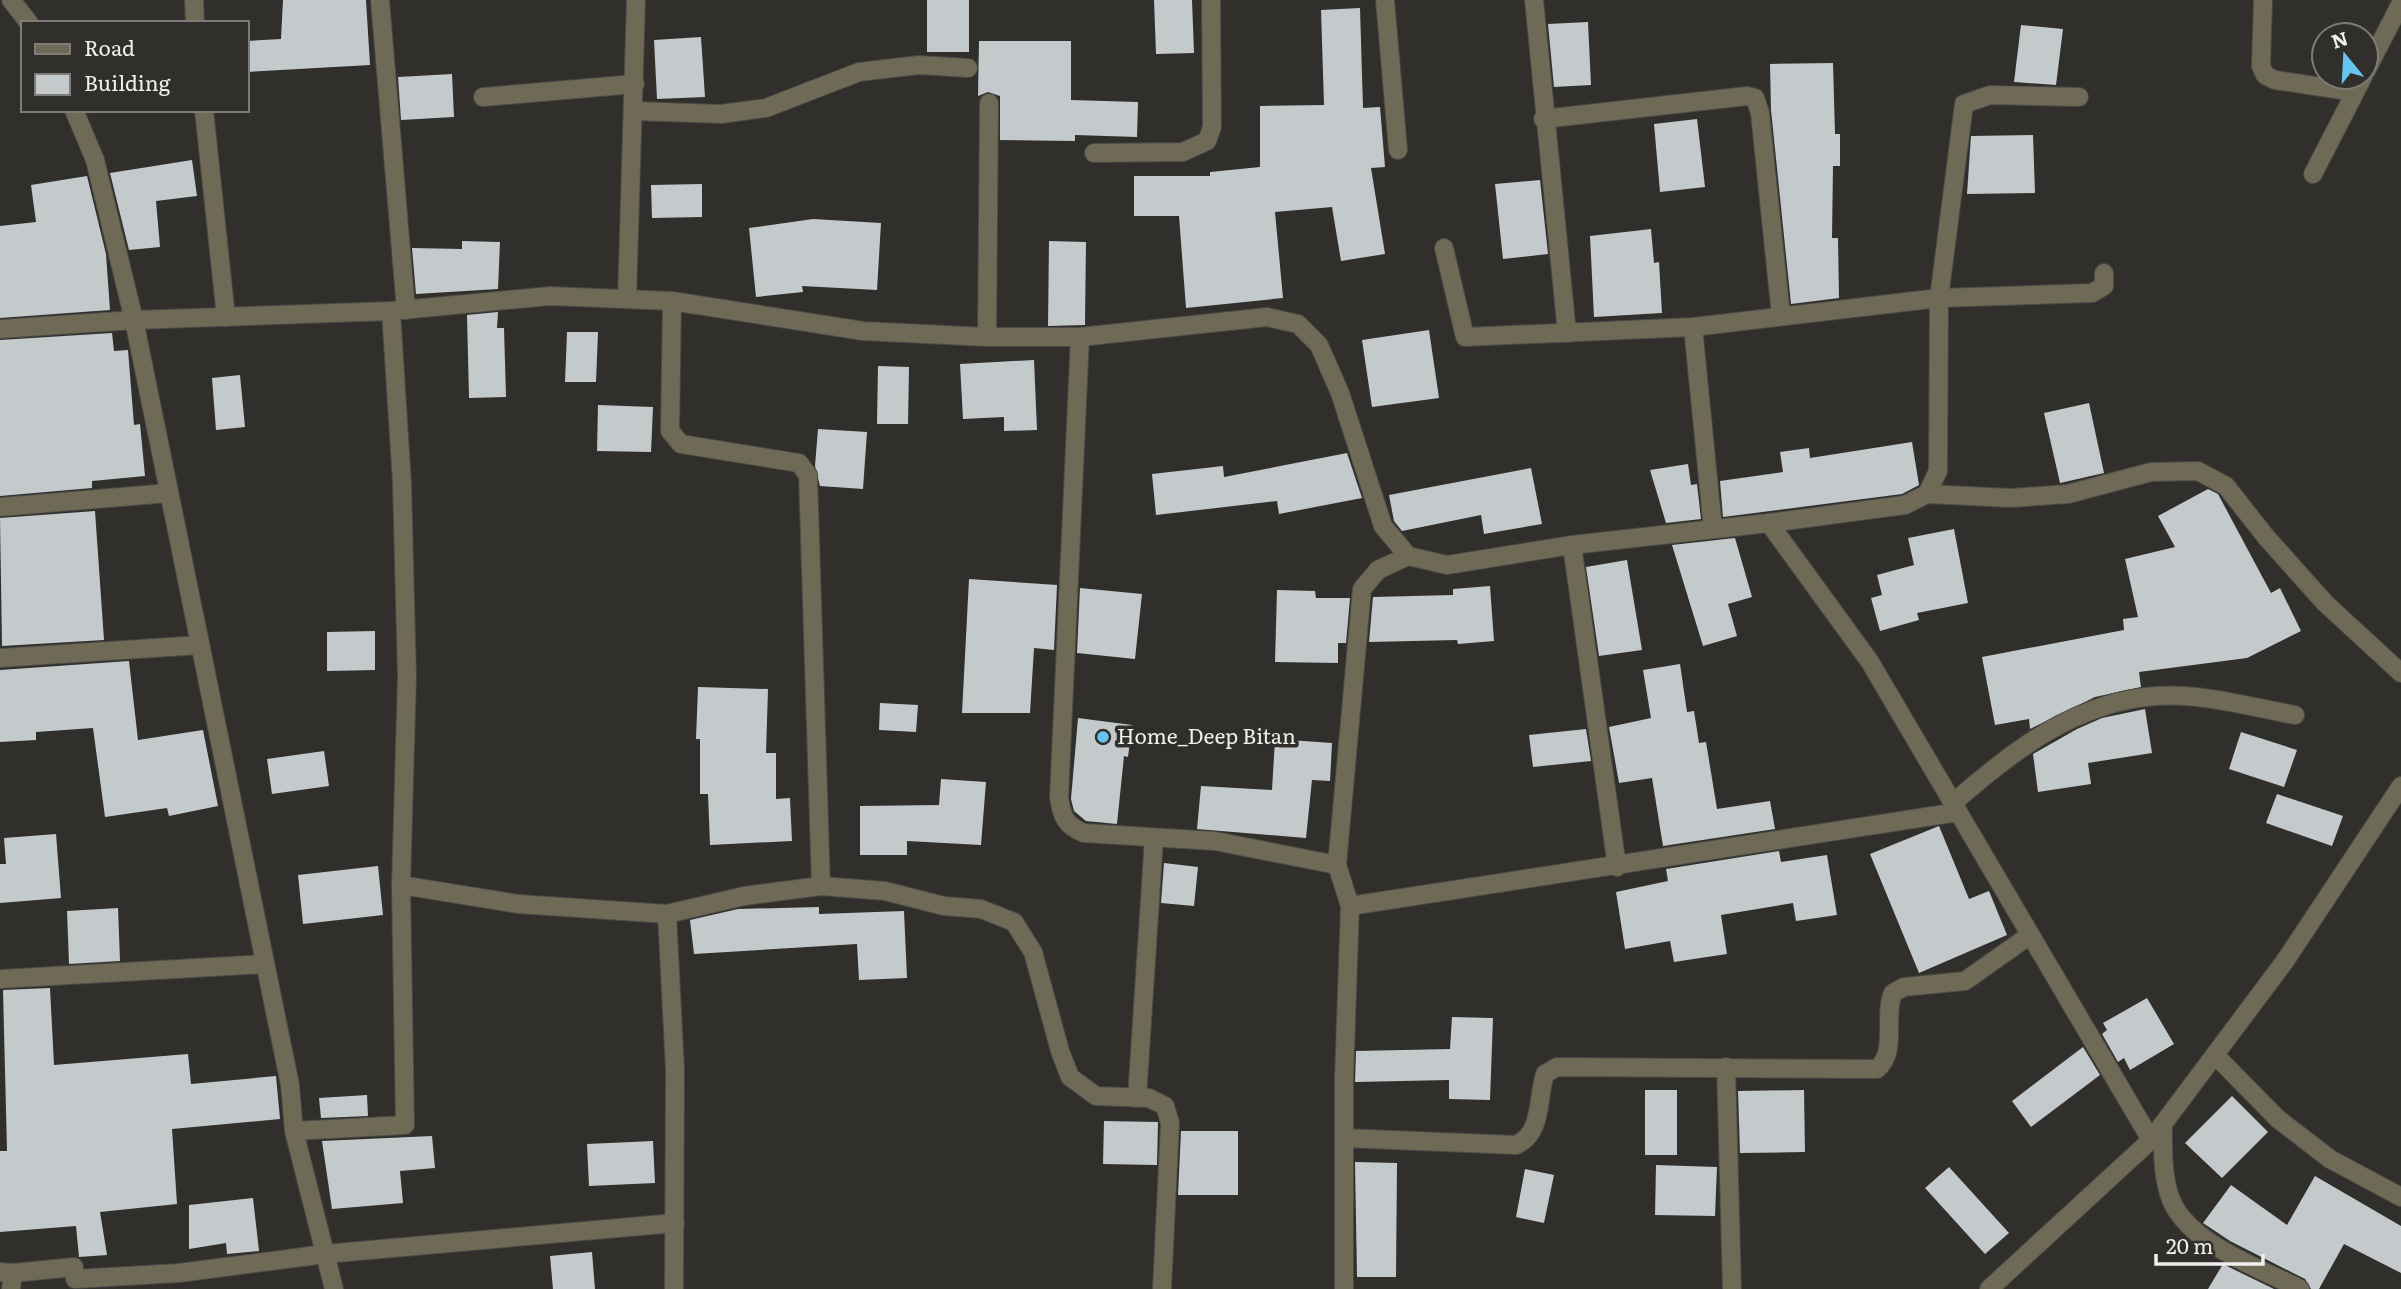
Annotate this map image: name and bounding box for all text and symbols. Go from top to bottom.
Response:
legend [21,21,248,112]
north arrow [2310,21,2380,91]
text: N [2328,23,2351,55]
text: Road [84,31,135,62]
text: Building [84,66,171,97]
place label: Home_Deep Bitan [1117,719,1296,750]
marker: Home_Deep Bitan [1095,729,1111,745]
scale bar [2156,1222,2263,1266]
text: 20 m [2166,1229,2213,1260]

